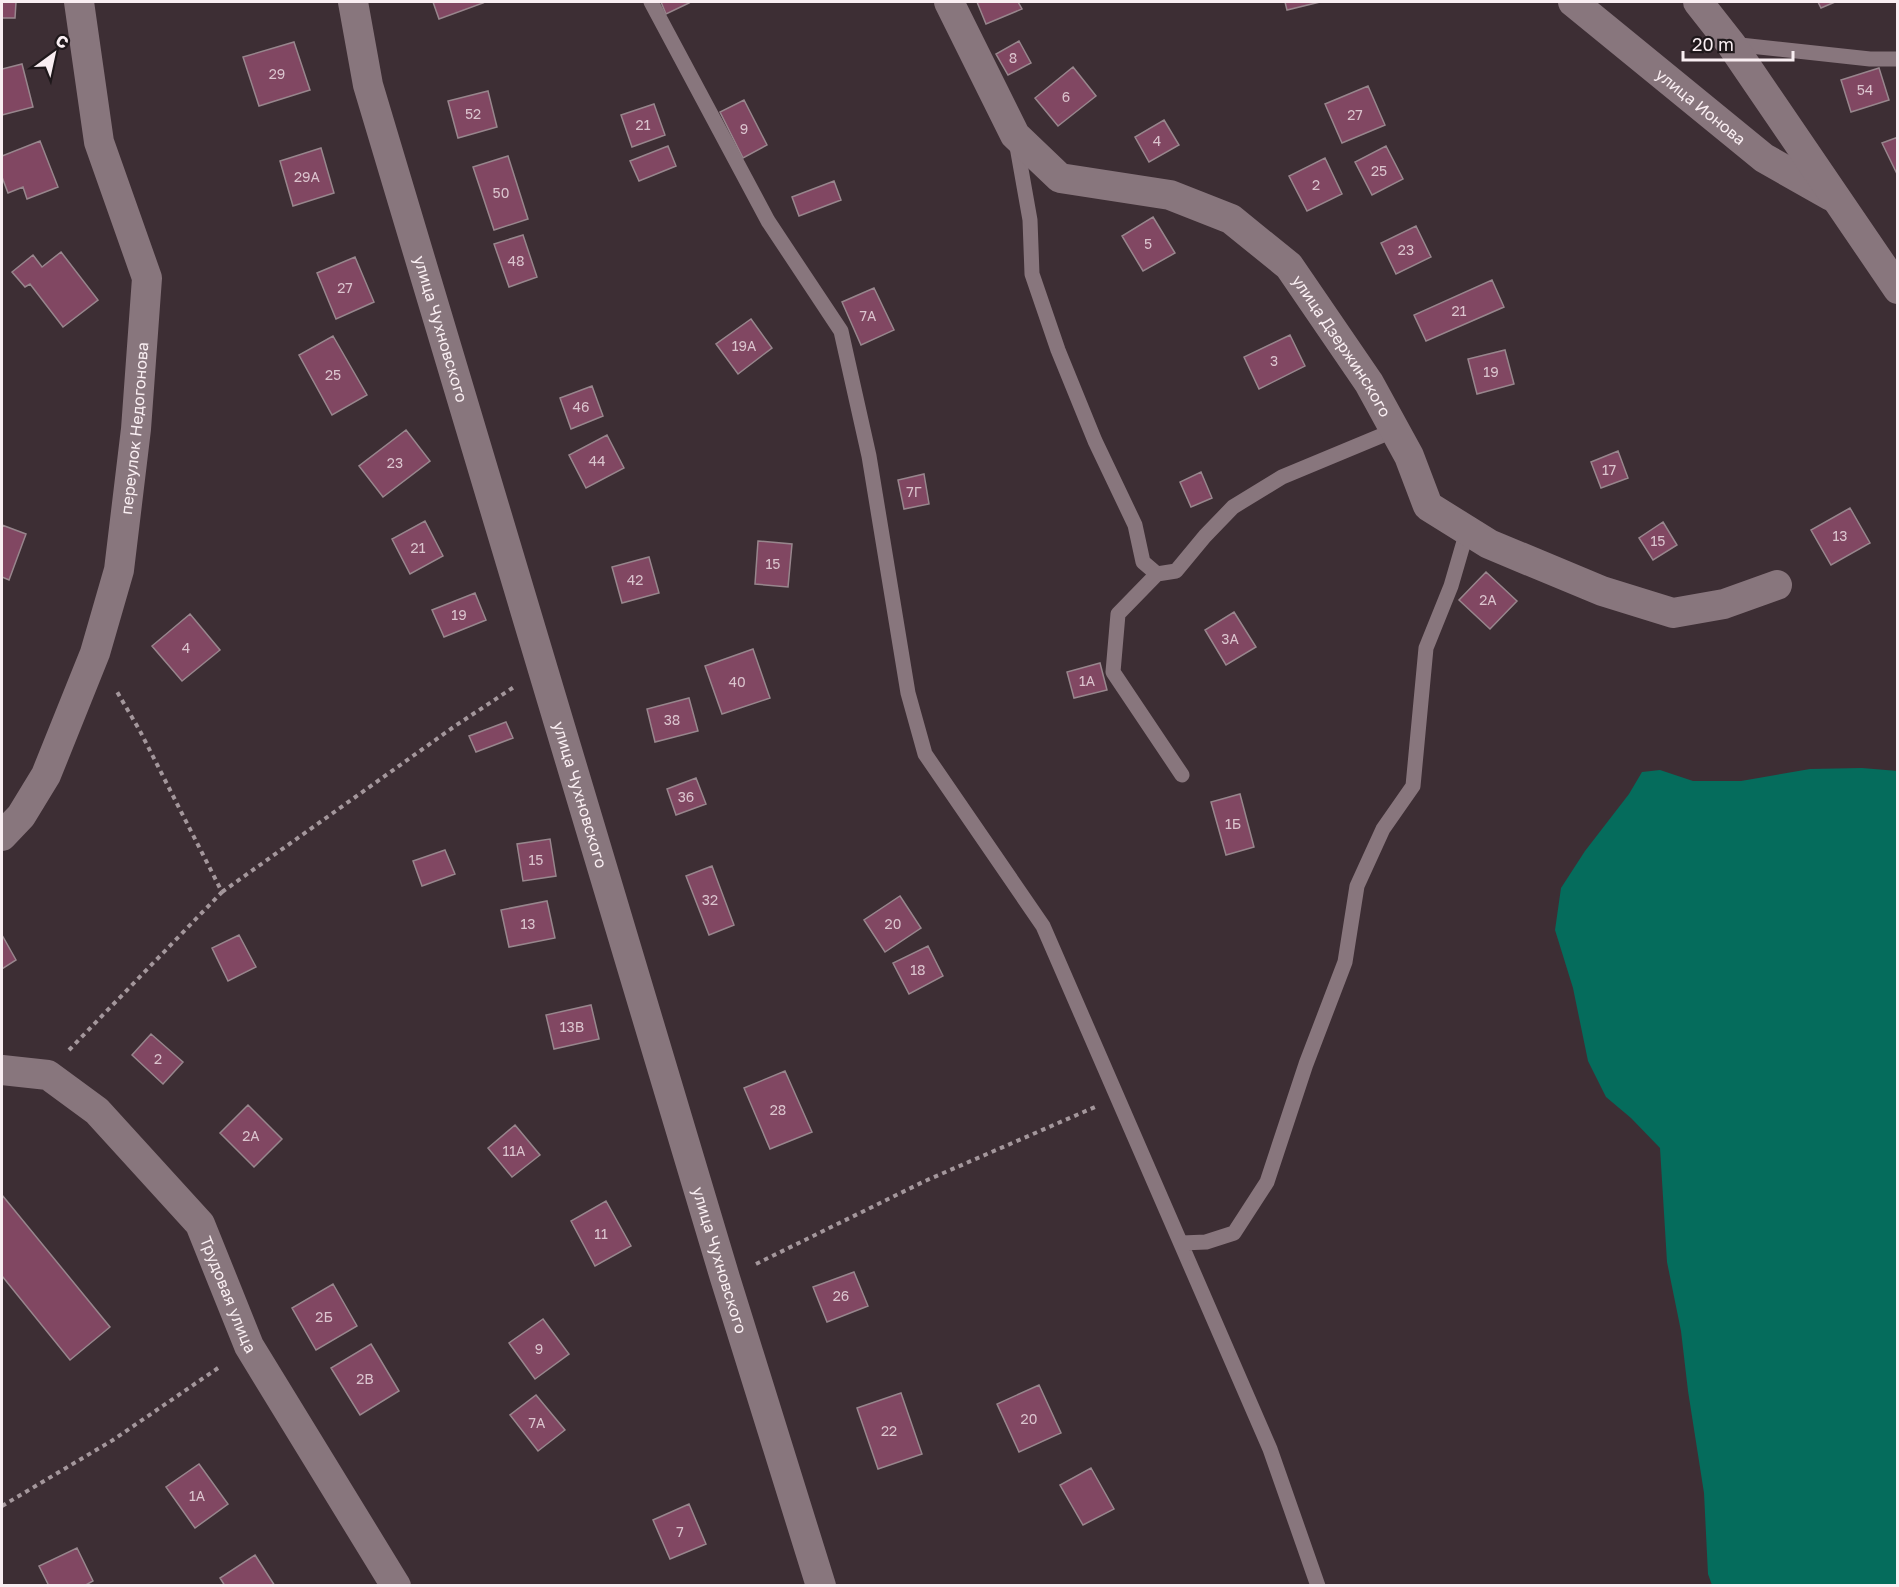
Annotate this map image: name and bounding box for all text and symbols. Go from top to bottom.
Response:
north arrow [24,24,84,84]
scale bar [1683,24,1792,62]
text: С [52,30,72,53]
text: 20 m [1692,33,1734,55]
house number: 8 [1009,49,1017,66]
street label: улица Ионова [1652,64,1750,149]
house number: 29 [269,65,285,82]
house number: 54 [1857,81,1873,98]
house number: 6 [1062,88,1070,105]
house number: 52 [465,105,481,122]
house number: 27 [1347,106,1363,123]
house number: 21 [636,116,651,133]
house number: 9 [740,120,748,137]
house number: 4 [1153,132,1161,149]
house number: 25 [1371,162,1387,179]
house number: 29А [294,168,321,185]
house number: 2 [1312,176,1320,193]
house number: 50 [493,184,509,201]
house number: 5 [1144,235,1152,252]
house number: 23 [1398,241,1414,258]
house number: 48 [507,252,525,269]
street label: улица Чухновского [410,253,472,405]
street label: улица Дзержинского [1288,271,1396,420]
house number: 27 [337,279,353,296]
house number: 21 [1452,302,1467,319]
house number: 7А [860,307,877,324]
house number: 19А [732,337,757,354]
street label: переулок Недогонова [116,341,152,516]
house number: 3 [1270,352,1278,369]
house number: 19 [1483,363,1499,380]
house number: 25 [325,366,341,383]
house number: 46 [572,398,590,415]
house number: 44 [588,452,606,469]
house number: 23 [387,454,403,471]
house number: 17 [1602,461,1616,478]
house number: 7Г [906,483,922,500]
house number: 13 [1833,527,1847,544]
house number: 15 [1651,532,1665,549]
house number: 21 [411,539,426,556]
house number: 15 [766,555,780,572]
house number: 42 [627,571,643,588]
house number: 2А [1479,591,1497,608]
house number: 19 [451,606,467,623]
house number: 3А [1221,630,1239,647]
house number: 4 [182,639,190,656]
house number: 1А [1079,672,1096,689]
house number: 40 [728,673,746,690]
house number: 38 [664,711,680,728]
street label: улица Чухновского [549,719,612,870]
house number: 36 [678,788,694,805]
house number: 1Б [1225,815,1241,832]
house number: 15 [529,851,543,868]
house number: 32 [702,891,718,908]
house number: 13 [521,915,535,932]
house number: 20 [885,915,901,932]
house number: 18 [910,961,926,978]
house number: 13В [560,1018,584,1035]
house number: 2 [154,1050,162,1067]
house number: 28 [770,1101,786,1118]
house number: 2А [242,1127,260,1144]
house number: 11А [503,1142,526,1159]
street label: улица Чухновского [688,1184,752,1336]
house number: 11 [594,1225,608,1242]
street label: Трудовая улица [196,1233,261,1357]
house number: 26 [833,1287,849,1304]
house number: 2Б [315,1308,333,1325]
house number: 9 [535,1340,543,1357]
house number: 2В [356,1370,374,1387]
house number: 20 [1021,1410,1037,1427]
house number: 7А [529,1414,546,1431]
house number: 22 [881,1422,897,1439]
house number: 1А [189,1487,206,1504]
house number: 7 [676,1523,684,1540]

